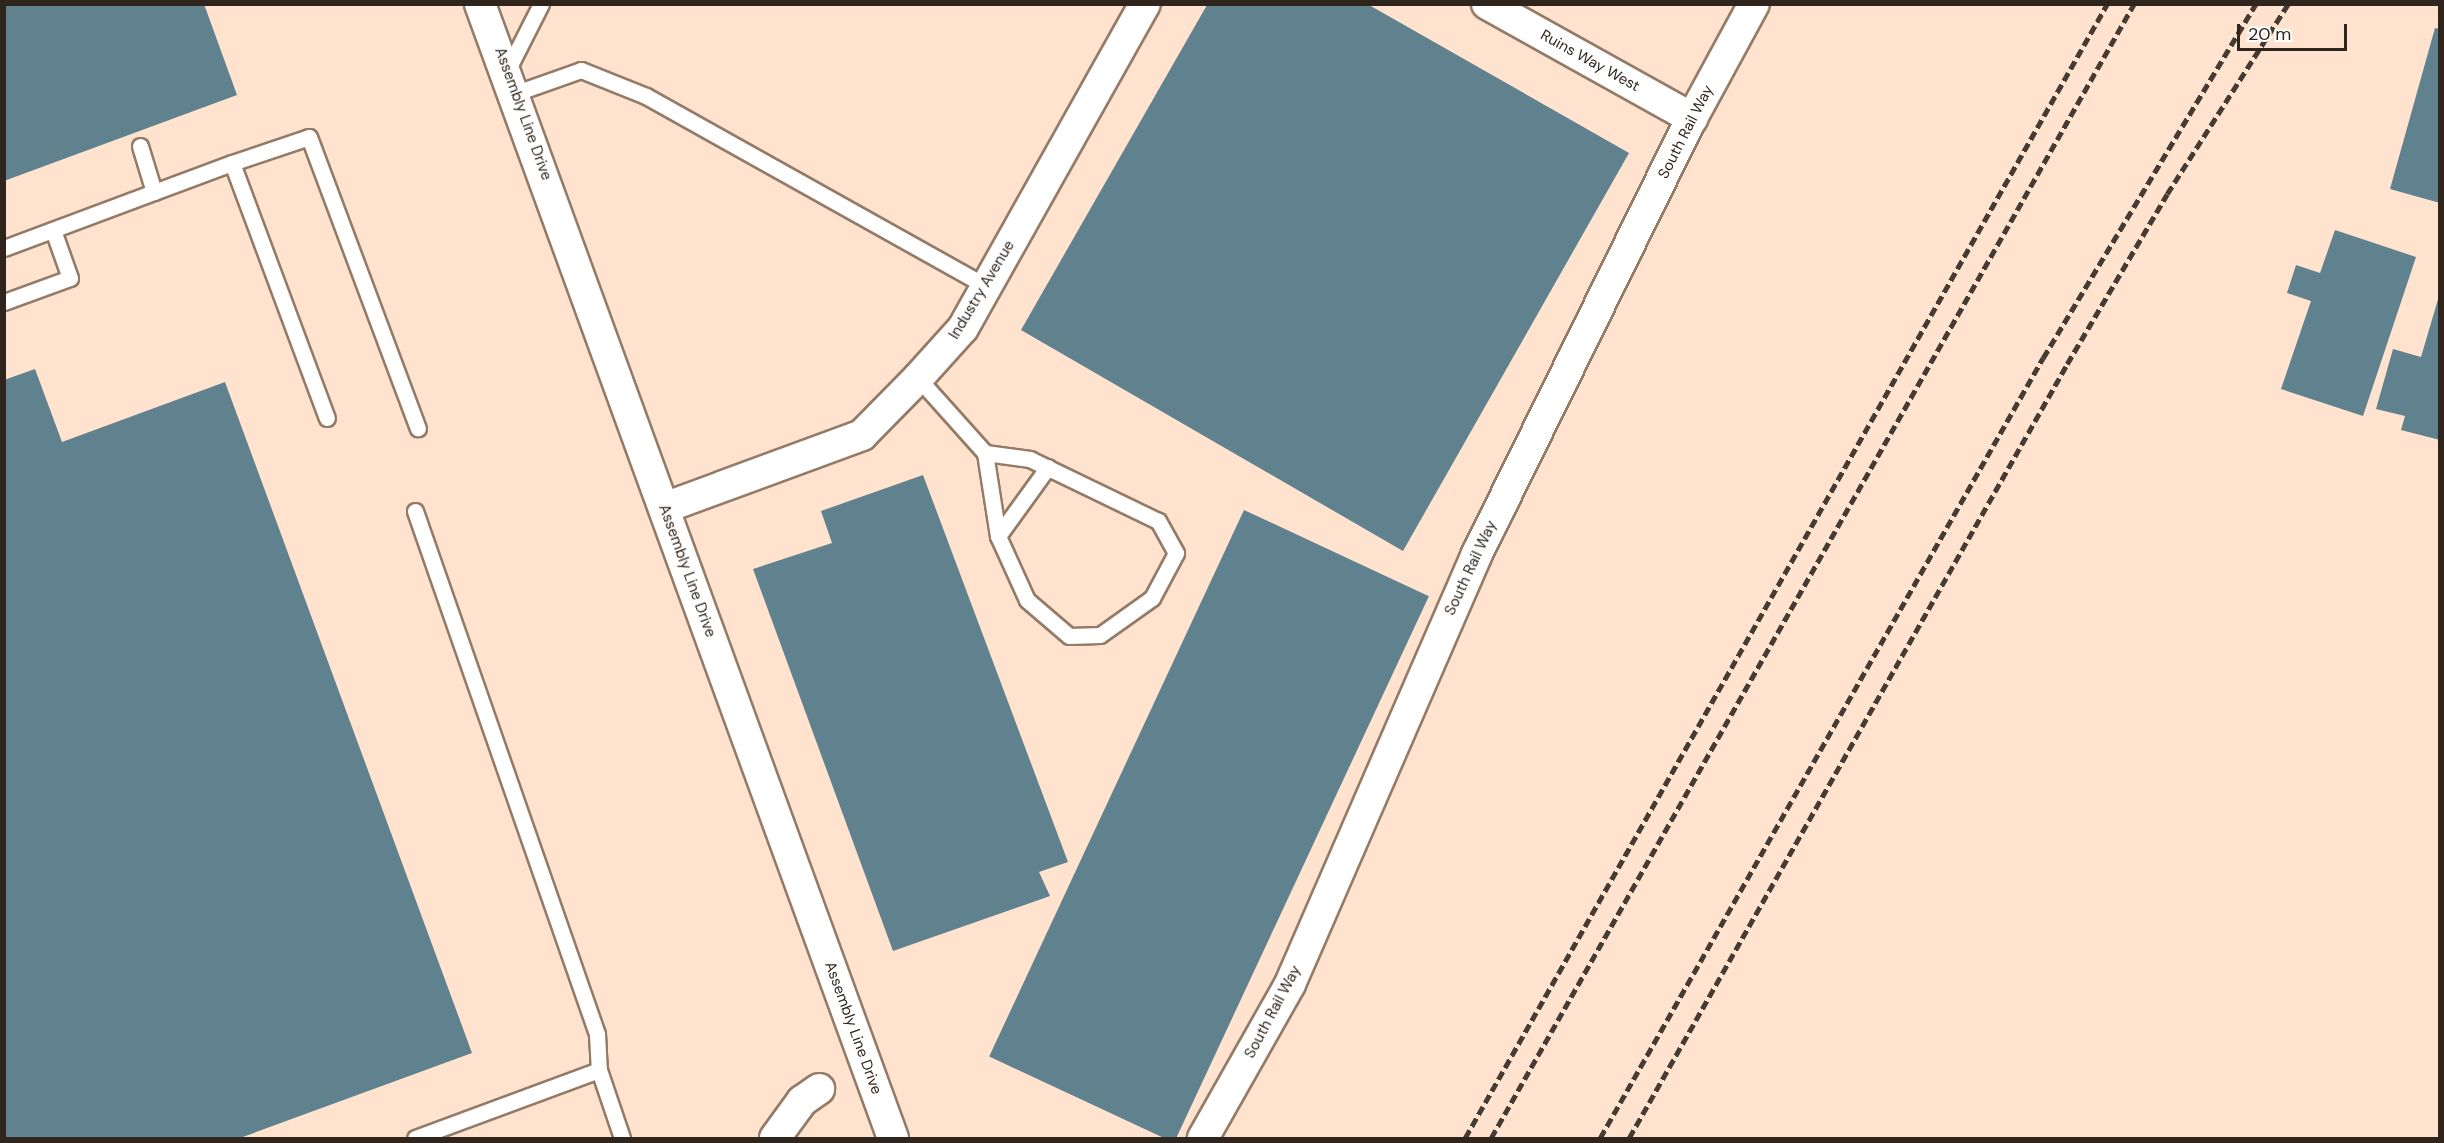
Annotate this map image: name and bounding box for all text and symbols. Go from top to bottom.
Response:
scale bar [2240,12,2350,50]
text: 20 m [2248,22,2291,46]
street label: Ruins Way West [1537,26,1643,96]
street label: Assembly Line Drive [491,45,555,183]
street label: South Rail Way [1655,82,1717,182]
street label: Industry Avenue [945,237,1019,343]
street label: Assembly Line Drive [655,502,719,640]
street label: South Rail Way [1441,518,1501,618]
street label: Assembly Line Drive [821,959,885,1097]
street label: South Rail Way [1241,963,1305,1061]

